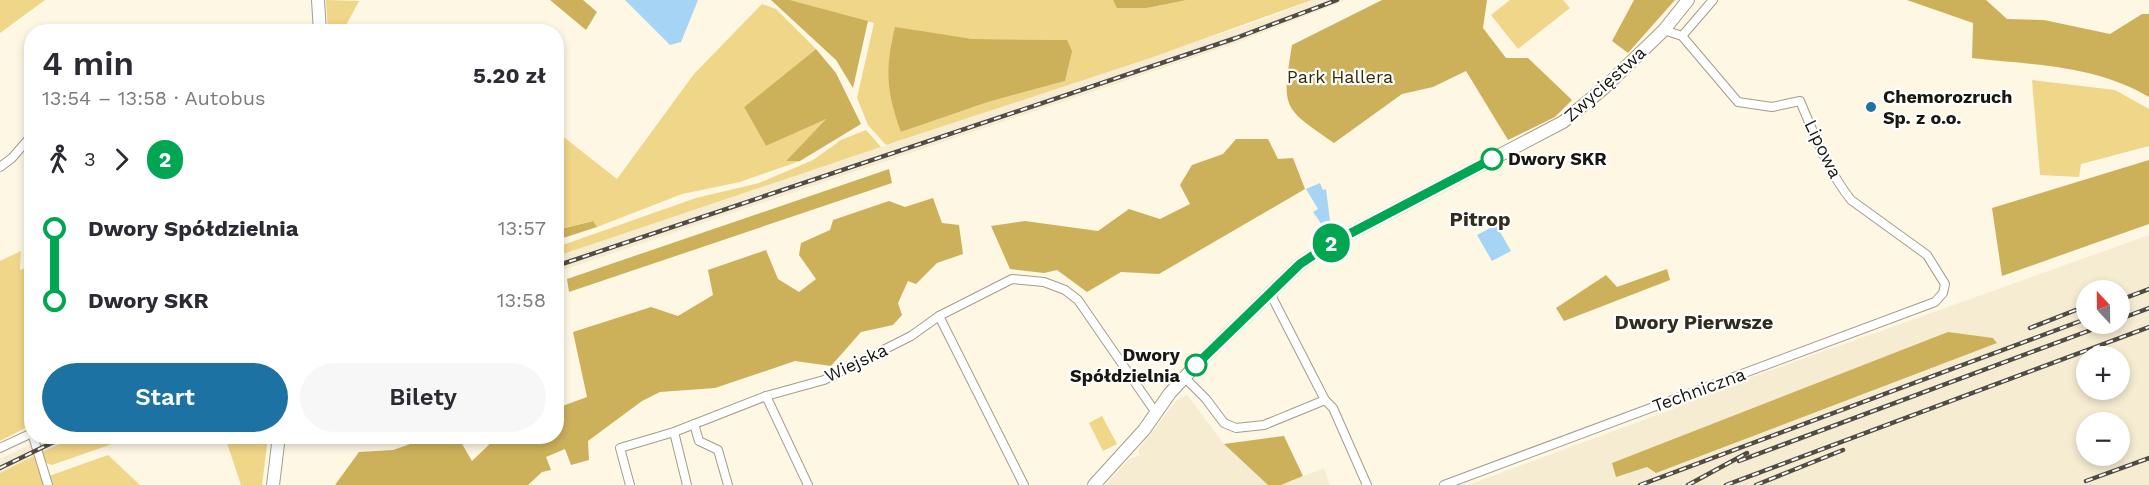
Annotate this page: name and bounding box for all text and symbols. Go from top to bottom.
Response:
street label: Zwycięstwa [1560,41,1650,126]
text: 4 min [42,44,134,83]
text: 5.20 zł [473,63,546,88]
park label: Park Hallera [1287,66,1393,87]
text: 13:54 – 13:58 · Autobus [42,86,266,110]
place label: Chemorozruch Sp. z o.o. [1883,86,2012,128]
marker: Chemorozruch Sp. z o.o. [1864,100,1878,114]
street label: Lipowa [1800,116,1847,181]
icon: walk [42,143,75,176]
icon: forward [105,143,138,176]
text: 3 [84,147,96,171]
text: 2 [159,147,171,172]
marker: Dwory SKR [1481,148,1503,170]
place label: Dwory SKR [1508,148,1607,169]
district label: Pitrop [1450,207,1510,231]
text: Dwory Spółdzielnia [88,216,298,241]
text: 13:57 [498,216,546,240]
line badge: 2 [1312,224,1350,262]
text: 2 [1325,231,1337,256]
north arrow [2076,280,2130,334]
map controls [2076,280,2130,466]
text: Dwory SKR [88,288,209,313]
text: 13:58 [497,288,546,312]
district label: Dwory Pierwsze [1615,310,1773,334]
street label: Wiejska [821,339,891,386]
place label: Dwory Spółdzielnia [1070,344,1181,386]
button: + [2076,346,2130,400]
marker: Dwory Spółdzielnia [1185,354,1207,376]
button: Start [42,363,288,432]
button: Bilety [300,363,546,432]
street label: Techniczna [1649,363,1748,416]
button: − [2076,412,2130,466]

